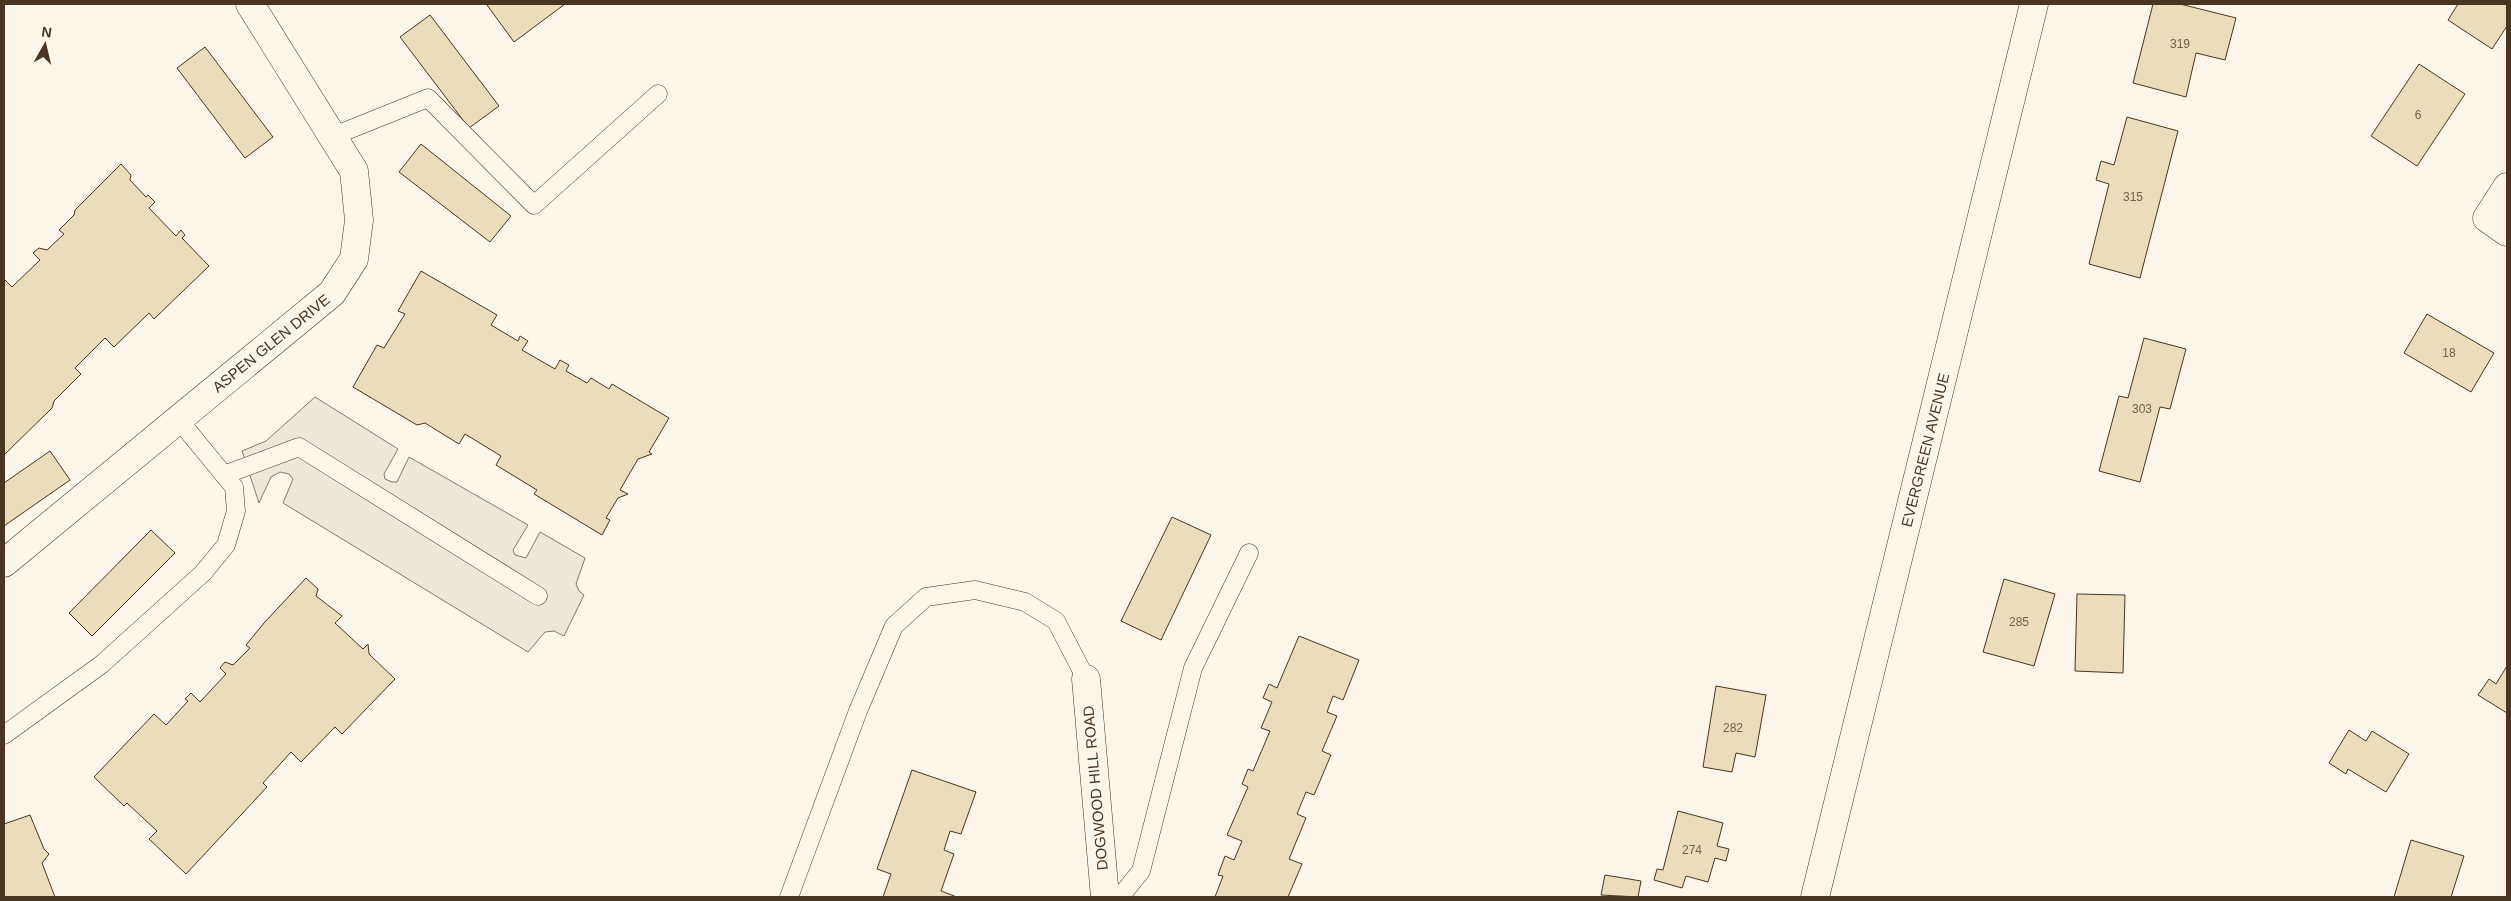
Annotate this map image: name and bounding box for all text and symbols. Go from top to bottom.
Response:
north arrow [20,20,70,70]
text: N [41,23,53,41]
house number: 319 [2170,37,2190,51]
house number: 6 [2415,108,2422,122]
house number: 315 [2123,190,2143,204]
street label: ASPEN GLEN DRIVE [209,290,333,396]
house number: 18 [2442,346,2456,360]
street label: EVERGREEN AVENUE [1898,371,1952,529]
house number: 303 [2132,402,2152,416]
house number: 285 [2009,615,2029,629]
street label: DOGWOOD HILL ROAD [1079,705,1111,871]
house number: 282 [1723,721,1743,735]
house number: 274 [1682,843,1702,857]

